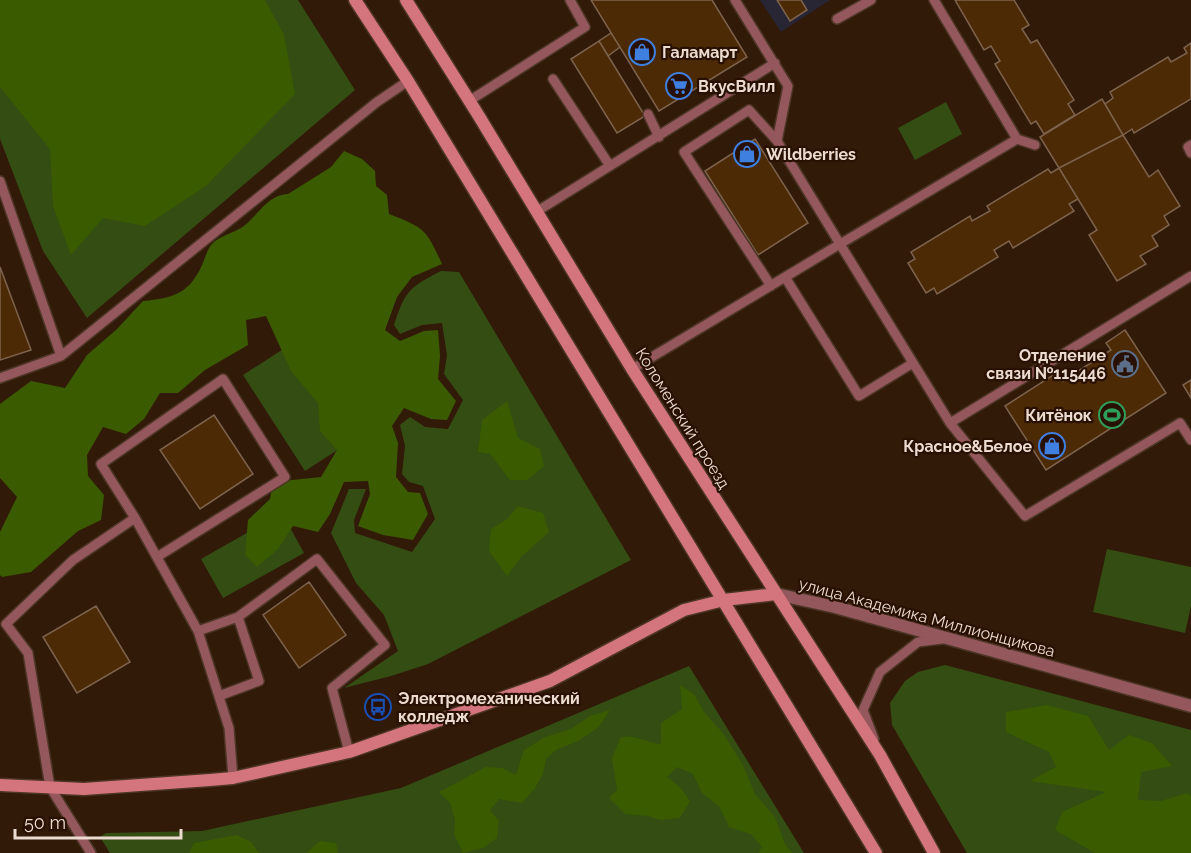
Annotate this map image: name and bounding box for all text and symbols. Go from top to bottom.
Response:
shop icon: Галамарт [627,37,657,67]
place label: Галамарт [662,43,737,62]
supermarket icon: ВкусВилл [664,71,694,101]
place label: ВкусВилл [698,77,775,96]
shop icon: Wildberries [732,139,762,169]
place label: Wildberries [766,145,856,164]
street label: Коломенский проезд [631,344,734,492]
place label: Отделение связи №115446 [986,346,1106,383]
public building icon: Отделение связи №115446 [1110,349,1140,379]
sports icon: Китёнок [1097,400,1127,430]
place label: Китёнок [1025,406,1092,425]
shop icon: Красное&Белое [1037,431,1067,461]
place label: Красное&Белое [903,437,1032,456]
street label: улица Академика Миллионщикова [797,574,1057,661]
place label: Электромеханический колледж [398,689,580,726]
bus stop icon: Электромеханический колледж [363,692,393,722]
scale bar [15,802,182,840]
text: 50 m [24,812,66,833]

